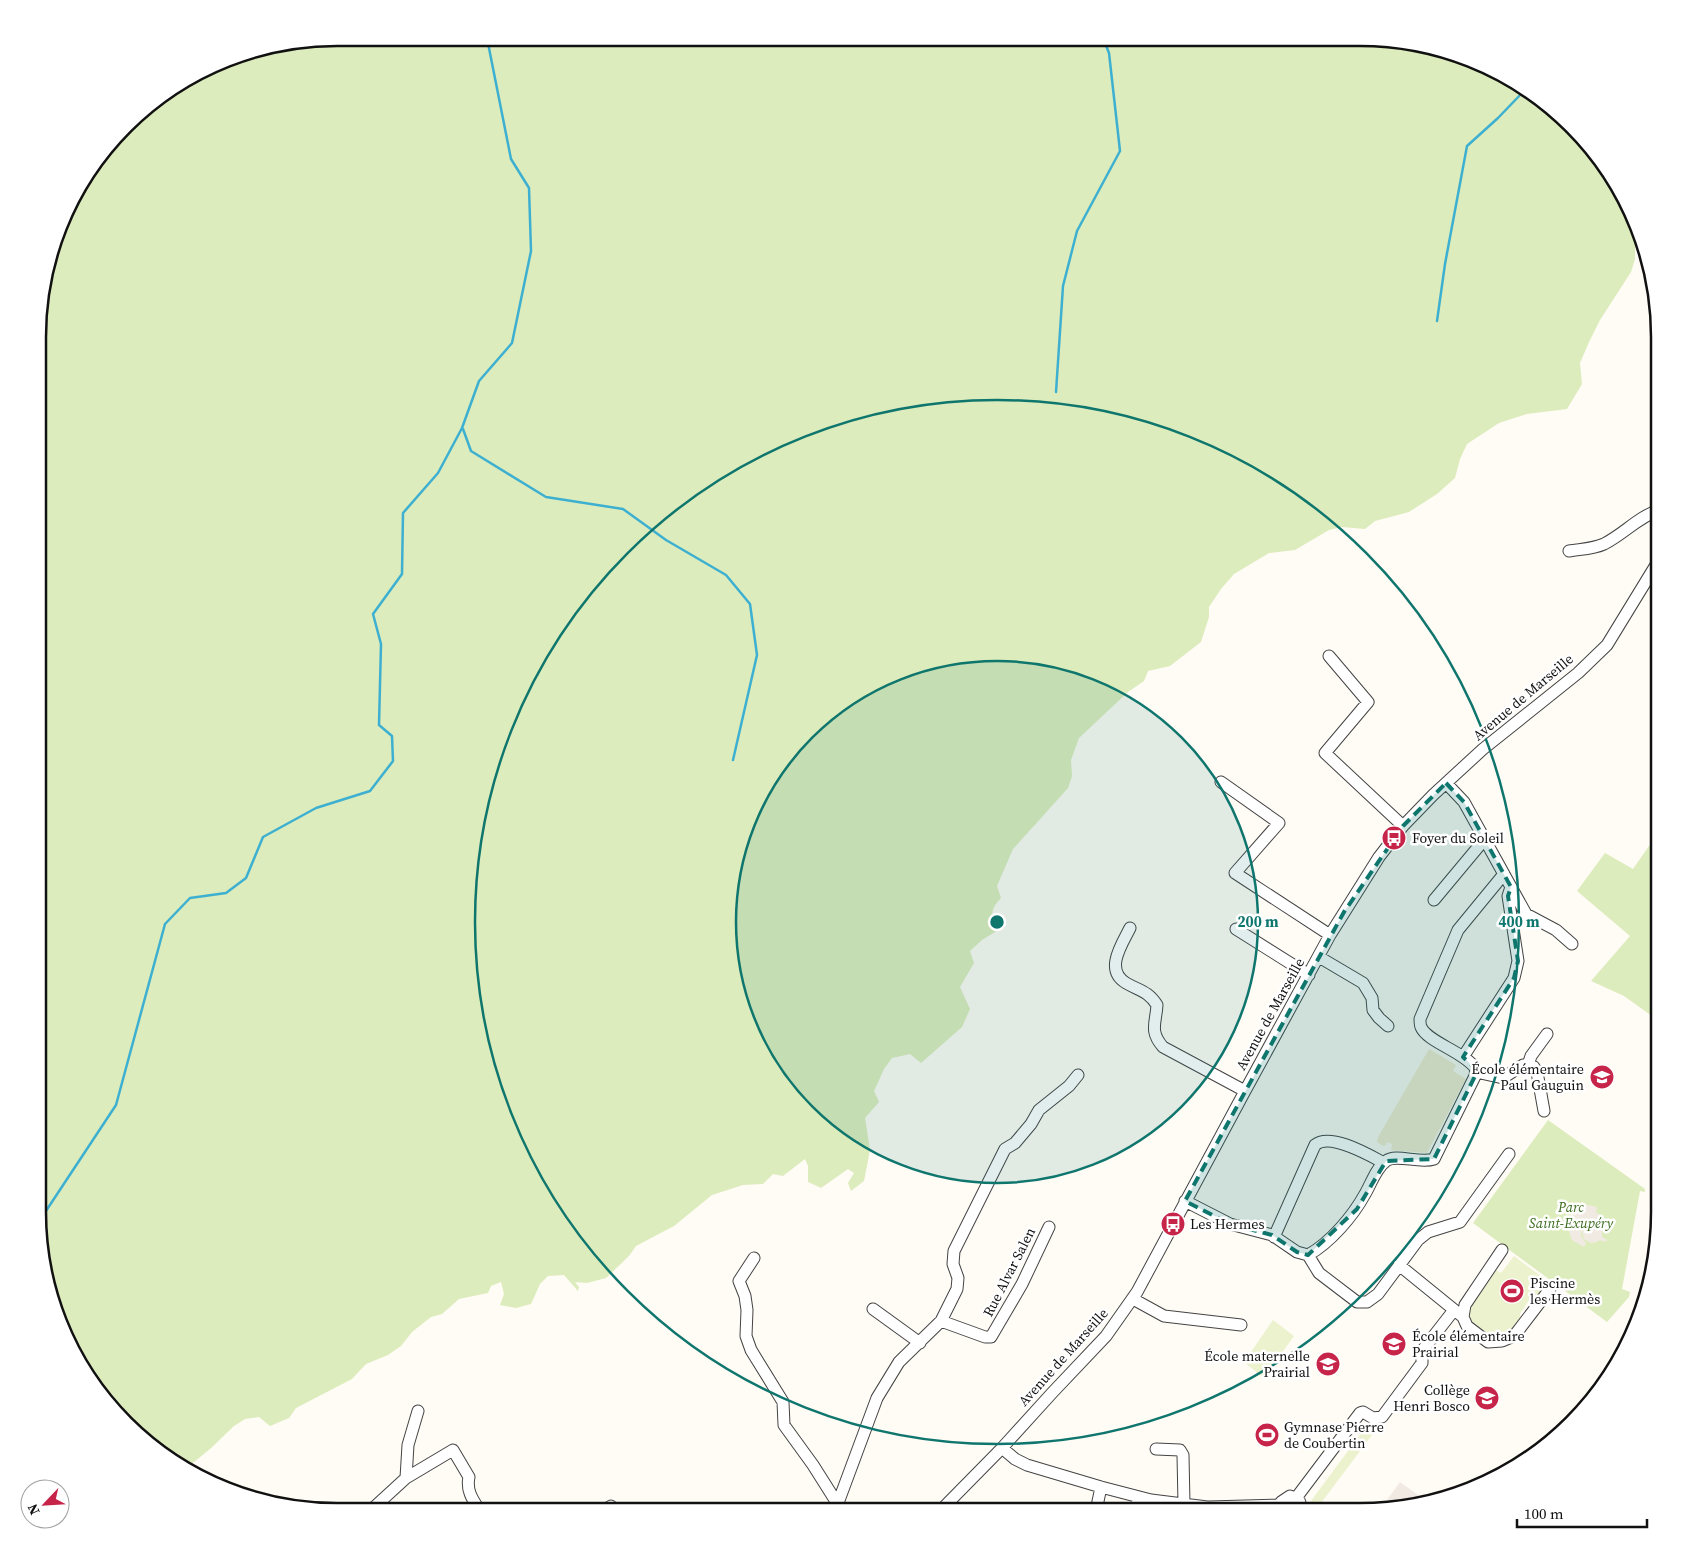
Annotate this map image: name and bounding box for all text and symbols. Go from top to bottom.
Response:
street label: Avenue de Marseille [1468,649,1578,745]
bus stop icon: Foyer du Soleil [1381,825,1407,851]
place label: Foyer du Soleil [1412,828,1504,848]
text: 200 m [1237,911,1279,932]
text: 400 m [1498,911,1540,932]
centre of rings [988,913,1006,931]
street label: Avenue de Marseille [1231,954,1309,1074]
place label: École élémentaire Paul Gauguin [1471,1059,1585,1095]
school or university icon: École élémentaire Paul Gauguin [1589,1064,1615,1090]
park label: Parc Saint-Exupéry [1529,1197,1613,1233]
bus stop icon: Les Hermes [1160,1211,1186,1237]
place label: Les Hermes [1190,1214,1264,1234]
street label: Rue Alvar Salen [978,1223,1040,1320]
place label: Piscine les Hermès [1530,1273,1600,1309]
sports icon: Piscine les Hermès [1499,1278,1525,1304]
street label: Avenue de Marseille [1014,1304,1112,1410]
place label: École élémentaire Prairial [1412,1326,1525,1362]
school or university icon: École élémentaire Prairial [1381,1331,1407,1357]
place label: École maternelle Prairial [1204,1346,1310,1382]
school or university icon: École maternelle Prairial [1315,1351,1341,1377]
place label: Collège Henri Bosco [1393,1380,1470,1416]
school or university icon: Collège Henri Bosco [1474,1385,1500,1411]
place label: Gymnase Pierre de Coubertin [1284,1417,1384,1453]
sports icon: Gymnase Pierre de Coubertin [1254,1422,1280,1448]
north arrow [20,1479,70,1529]
scale bar [1517,1496,1647,1528]
text: N [22,1501,44,1518]
text: 100 m [1524,1503,1564,1524]

